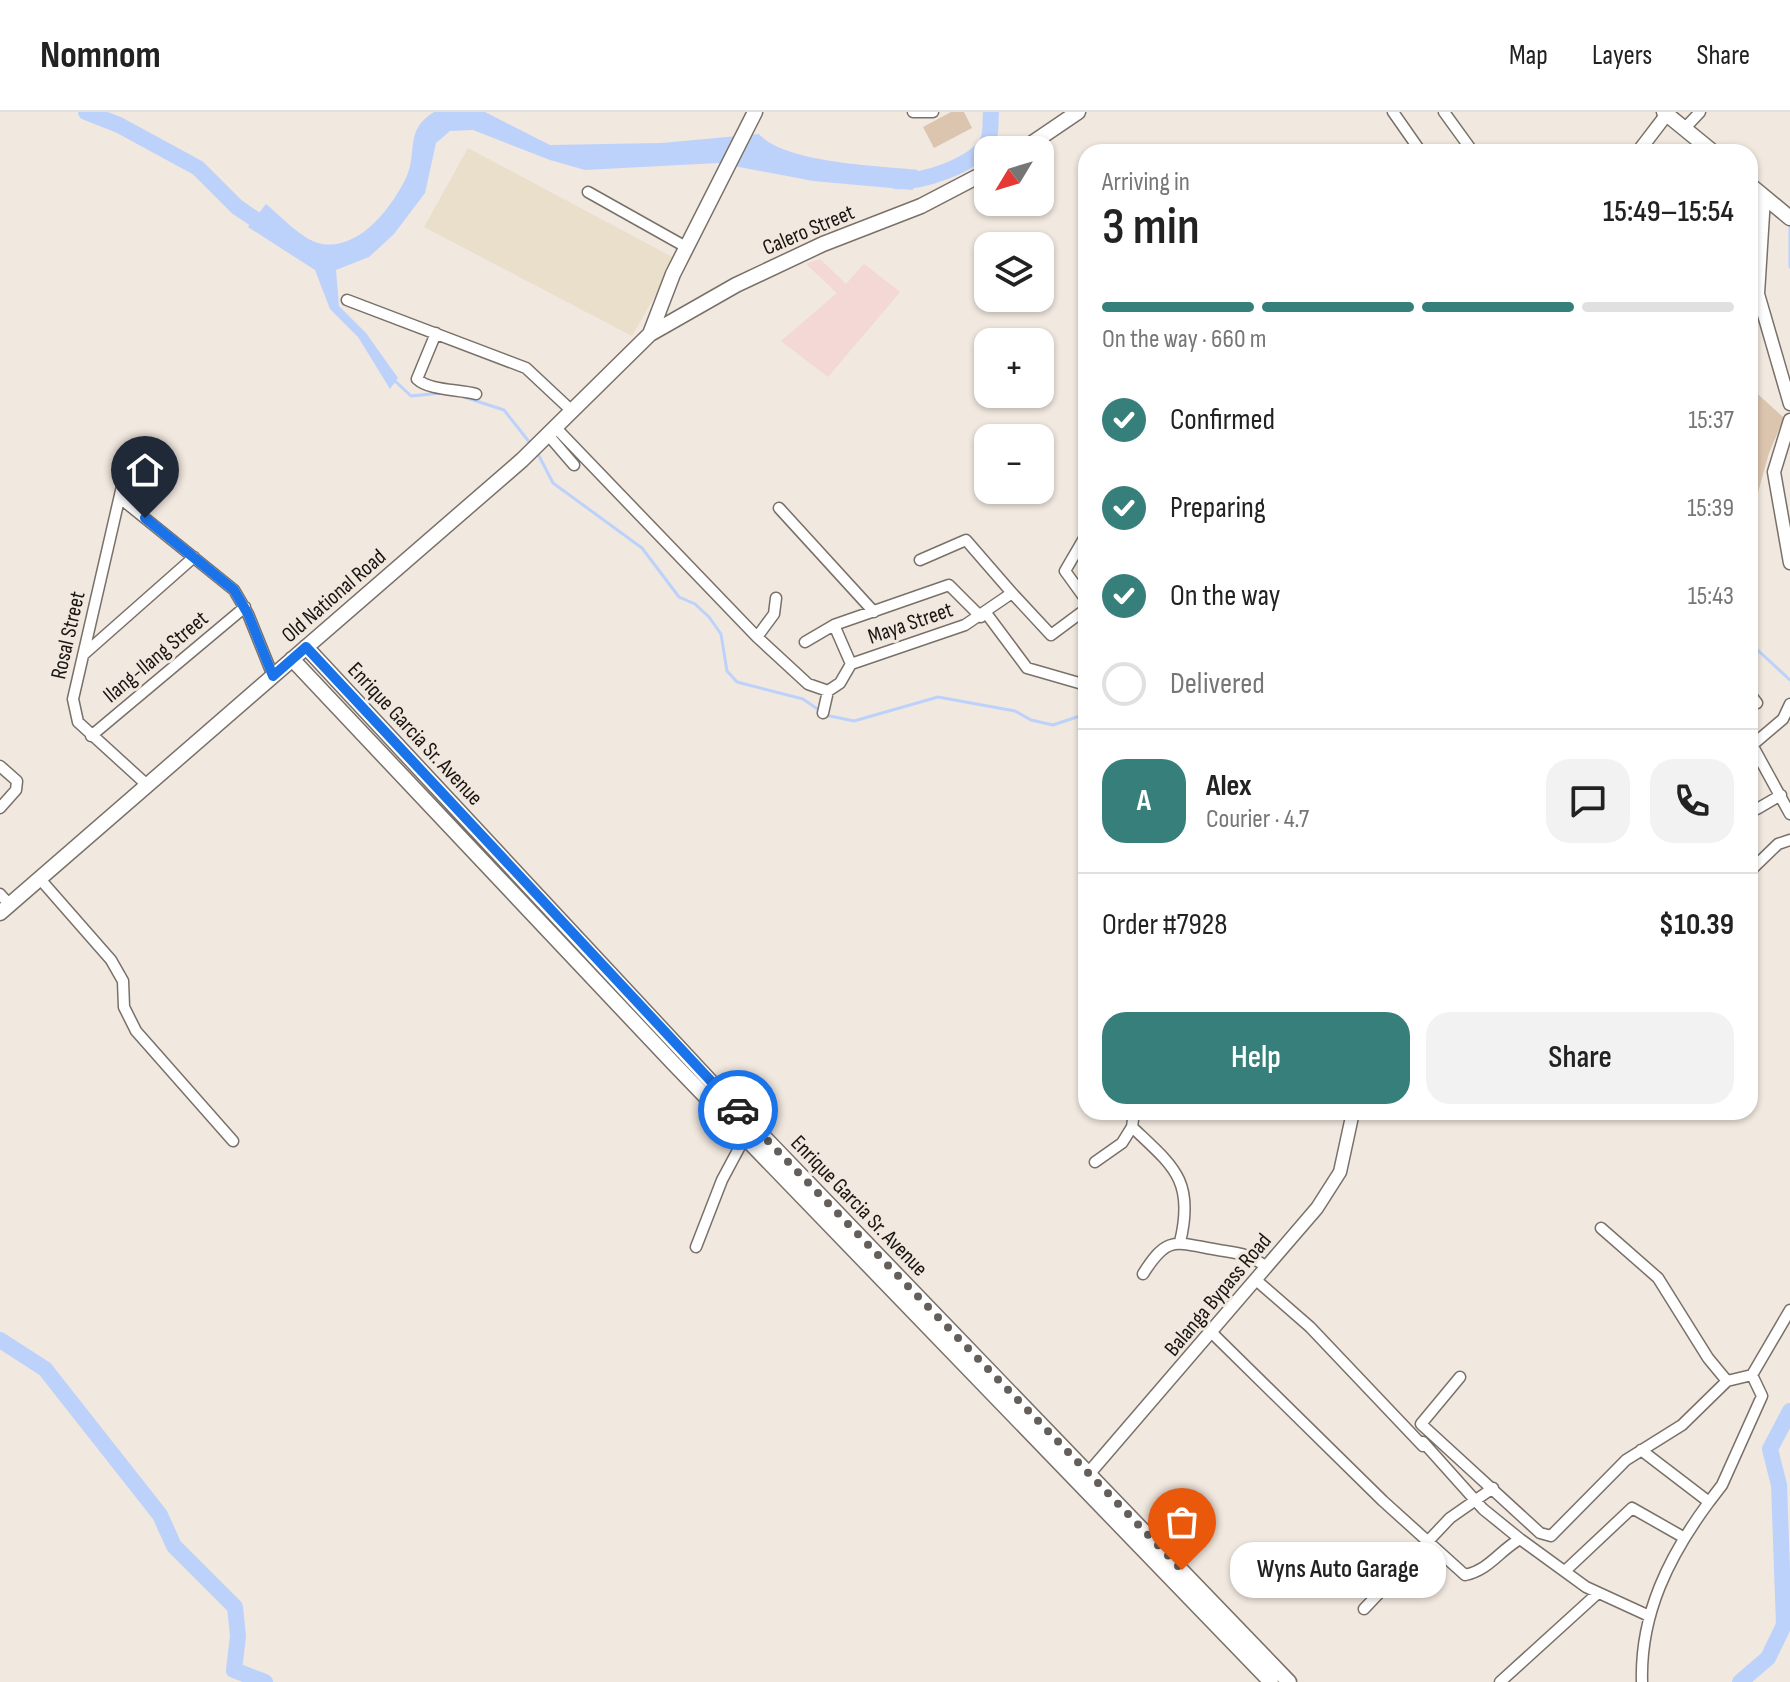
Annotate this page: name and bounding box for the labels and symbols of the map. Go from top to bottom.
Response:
north arrow [974,136,1054,216]
street label: Calero Street [759,199,859,262]
pin [111,436,179,518]
street label: Old National Road [276,544,392,649]
street label: Rosal Street [45,589,92,682]
street label: Maya Street [865,596,957,650]
street label: Ilang-Ilang Street [98,605,214,709]
street label: Enrique Garcia Sr. Avenue [342,657,488,811]
courier [698,1070,778,1150]
street label: Enrique Garcia Sr. Avenue [785,1130,933,1282]
street label: Balanga Bypass Road [1159,1228,1277,1362]
pin [1148,1488,1216,1570]
callout: Wyns Auto Garage [1230,1542,1446,1598]

